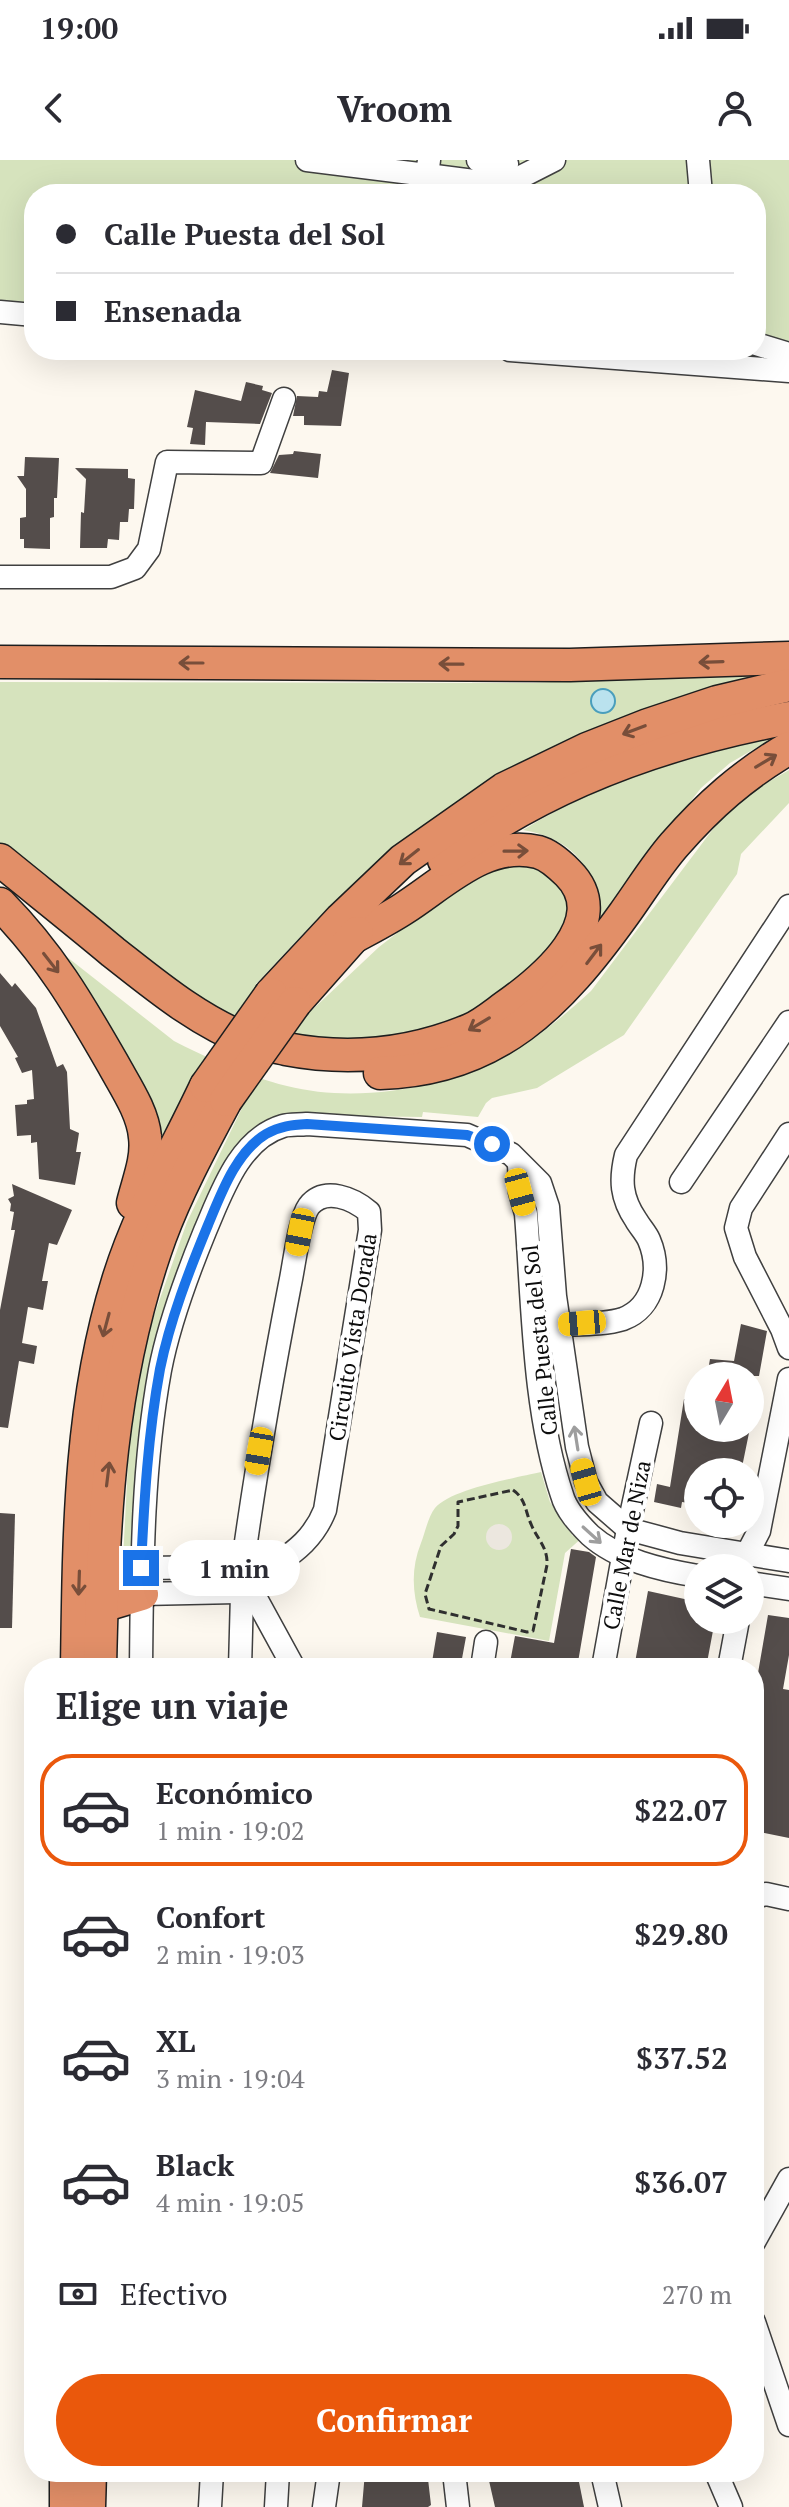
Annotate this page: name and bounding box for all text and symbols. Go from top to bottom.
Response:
text: 19:00 [40,8,118,48]
text: Vroom [337,85,452,132]
icon: back [32,86,76,130]
icon: person [713,86,757,130]
text: Calle Puesta del Sol [104,214,385,254]
text: Ensenada [104,291,242,331]
one-way arrow [698,654,725,669]
one-way arrow [178,655,205,671]
one-way arrow [438,657,465,672]
one-way arrow [622,724,647,739]
one-way arrow [754,753,777,769]
one-way arrow [502,843,529,859]
one-way arrow [399,849,420,866]
one-way arrow [586,944,603,965]
one-way arrow [42,952,60,973]
one-way arrow [468,1016,491,1032]
route start [474,1126,510,1162]
car [502,1166,538,1218]
car [284,1206,316,1258]
street label: Circuito Vista Dorada [321,1231,383,1443]
street label: Calle Puesta del Sol [515,1243,563,1437]
car [557,1309,607,1337]
one-way arrow [98,1312,113,1338]
north arrow [684,1362,764,1442]
map controls [684,1362,764,1634]
car [243,1425,275,1477]
one-way arrow [568,1426,583,1451]
car [568,1456,604,1508]
street label: Calle Mar de Niza [595,1458,657,1632]
button: locate [684,1458,764,1538]
one-way arrow [101,1461,116,1488]
one-way arrow [581,1525,601,1543]
callout: 1 min [169,1540,301,1596]
route end [123,1550,159,1586]
text: 1 min [198,1551,270,1585]
button: layers [684,1554,764,1634]
one-way arrow [71,1569,86,1596]
text: Elige un viaje [56,1682,289,1729]
text: Económico [156,1773,313,1813]
icon: car [60,1774,132,1846]
text: $22.07 [634,1790,728,1830]
text: 1 min · 19:02 [156,1813,305,1847]
text: Confort [156,1897,266,1937]
icon: car [60,1898,132,1970]
text: $29.80 [634,1914,728,1954]
text: 2 min · 19:03 [156,1937,305,1971]
text: XL [156,2021,195,2061]
icon: car [60,2022,132,2094]
text: $37.52 [636,2038,728,2078]
text: 3 min · 19:04 [156,2061,305,2095]
text: Black [156,2145,234,2185]
icon: car [60,2146,132,2218]
text: $36.07 [634,2162,728,2202]
text: 4 min · 19:05 [156,2185,305,2219]
icon: cash [56,2272,100,2316]
text: Efectivo [120,2274,228,2314]
text: 270 m [662,2277,732,2311]
button: Confirmar [56,2374,732,2466]

